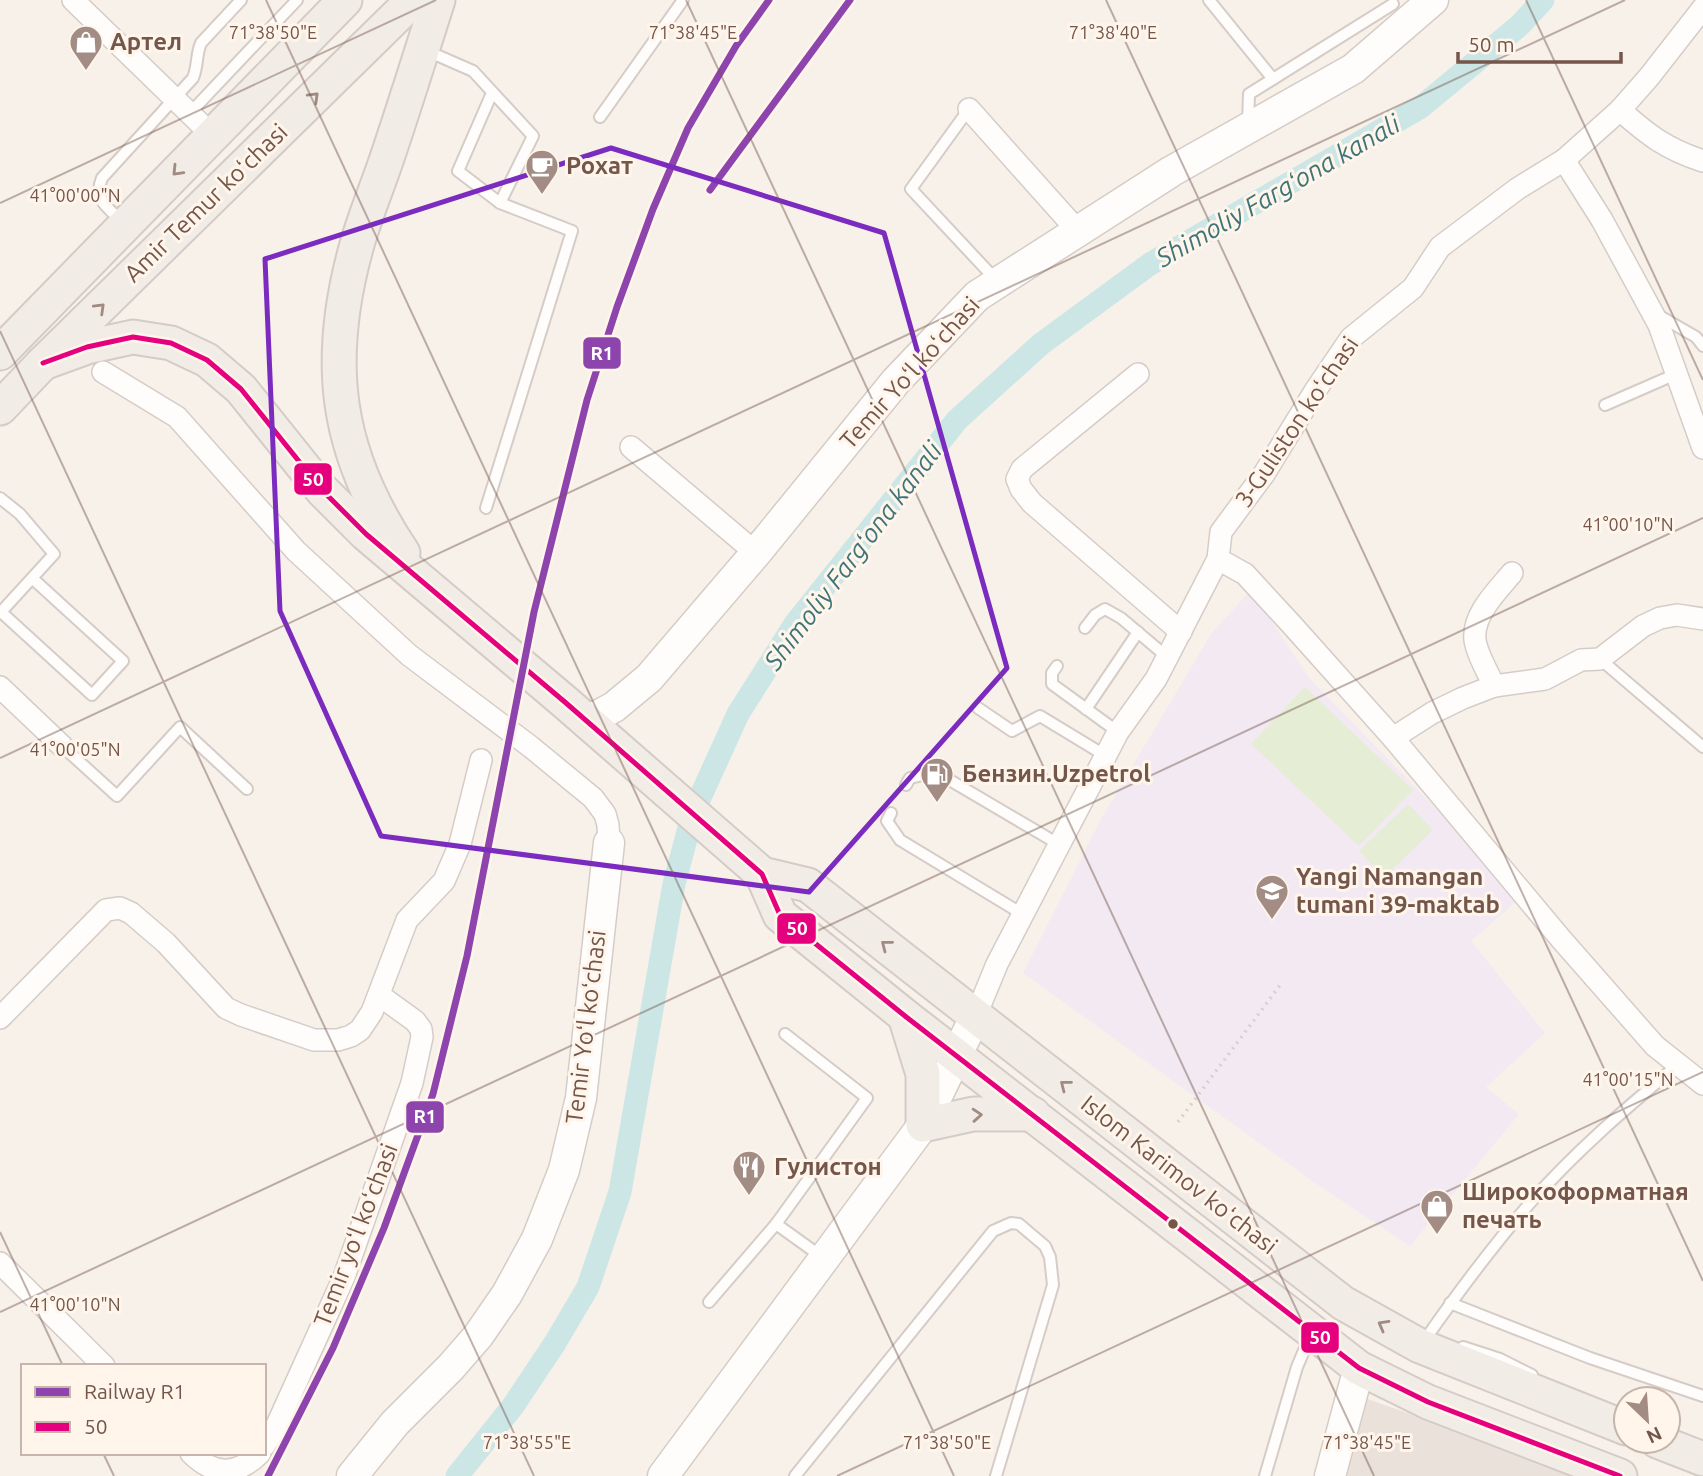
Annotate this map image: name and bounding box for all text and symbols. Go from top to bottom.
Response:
scale bar [1458,21,1621,65]
text: 71°38'50"E [229,22,317,42]
text: 71°38'45"E [649,22,737,42]
text: 71°38'40"E [1069,22,1157,42]
shop icon: Артел [67,23,105,72]
place label: Артел [110,28,182,55]
text: 50 m [1468,32,1515,56]
one-way arrow [306,92,319,105]
water label: Shimoliy Fargʻona kanali [1150,108,1406,273]
street label: Amir Temur koʻchasi [119,118,293,287]
cafe icon: Рохат [523,147,561,196]
place label: Рохат [566,152,633,179]
one-way arrow [173,163,185,175]
text: 41°00'00"N [29,185,121,205]
street label: Temir Yoʻl koʻchasi [834,291,985,454]
one-way arrow [91,303,104,316]
street label: 3-Guliston koʻchasi [1230,331,1364,512]
line badge: R1 [582,336,622,370]
text: R1 [590,342,614,364]
water label: Shimoliy Fargʻona kanali [757,435,948,676]
line badge: 50 [293,462,333,496]
text: 50 [302,468,324,490]
text: 41°00'10"N [1582,514,1674,534]
text: 41°00'05"N [29,739,121,759]
fuel station icon: Бензин.Uzpetrol [918,755,956,804]
place label: Бензин.Uzpetrol [962,760,1150,787]
place label: Yangi Namangan tumani 39-maktab [1296,863,1500,918]
school or university icon: Yangi Namangan tumani 39-maktab [1253,872,1291,921]
line badge: 50 [776,912,817,945]
text: 50 [786,917,808,939]
street label: Temir Yoʻl koʻchasi [560,928,611,1125]
one-way arrow [881,941,893,954]
text: 41°00'15"N [1582,1069,1674,1089]
one-way arrow [1060,1081,1073,1094]
street label: Islom Karimov koʻchasi [1076,1090,1283,1260]
line badge: R1 [405,1100,445,1134]
text: R1 [413,1105,437,1127]
one-way arrow [972,1108,983,1123]
street label: Temir yoʻl koʻchasi [308,1140,403,1330]
restaurant icon: Гулистон [730,1148,768,1197]
place label: Гулистон [774,1153,882,1180]
place label: Широкоформатная печать [1462,1178,1689,1233]
shop icon: Широкоформатная печать [1418,1187,1456,1236]
unlabelled marker [1166,1217,1180,1231]
text: 41°00'10"N [29,1294,121,1314]
one-way arrow [1378,1320,1390,1333]
line badge: 50 [1300,1321,1340,1354]
text: 50 [1309,1326,1331,1348]
legend [21,1364,266,1455]
text: Railway R1 [84,1379,185,1403]
north arrow [1612,1385,1682,1455]
text: 50 [84,1414,108,1438]
text: N [1643,1422,1665,1448]
text: 71°38'55"E [483,1432,571,1452]
text: 71°38'50"E [903,1432,991,1452]
text: 71°38'45"E [1323,1432,1411,1452]

